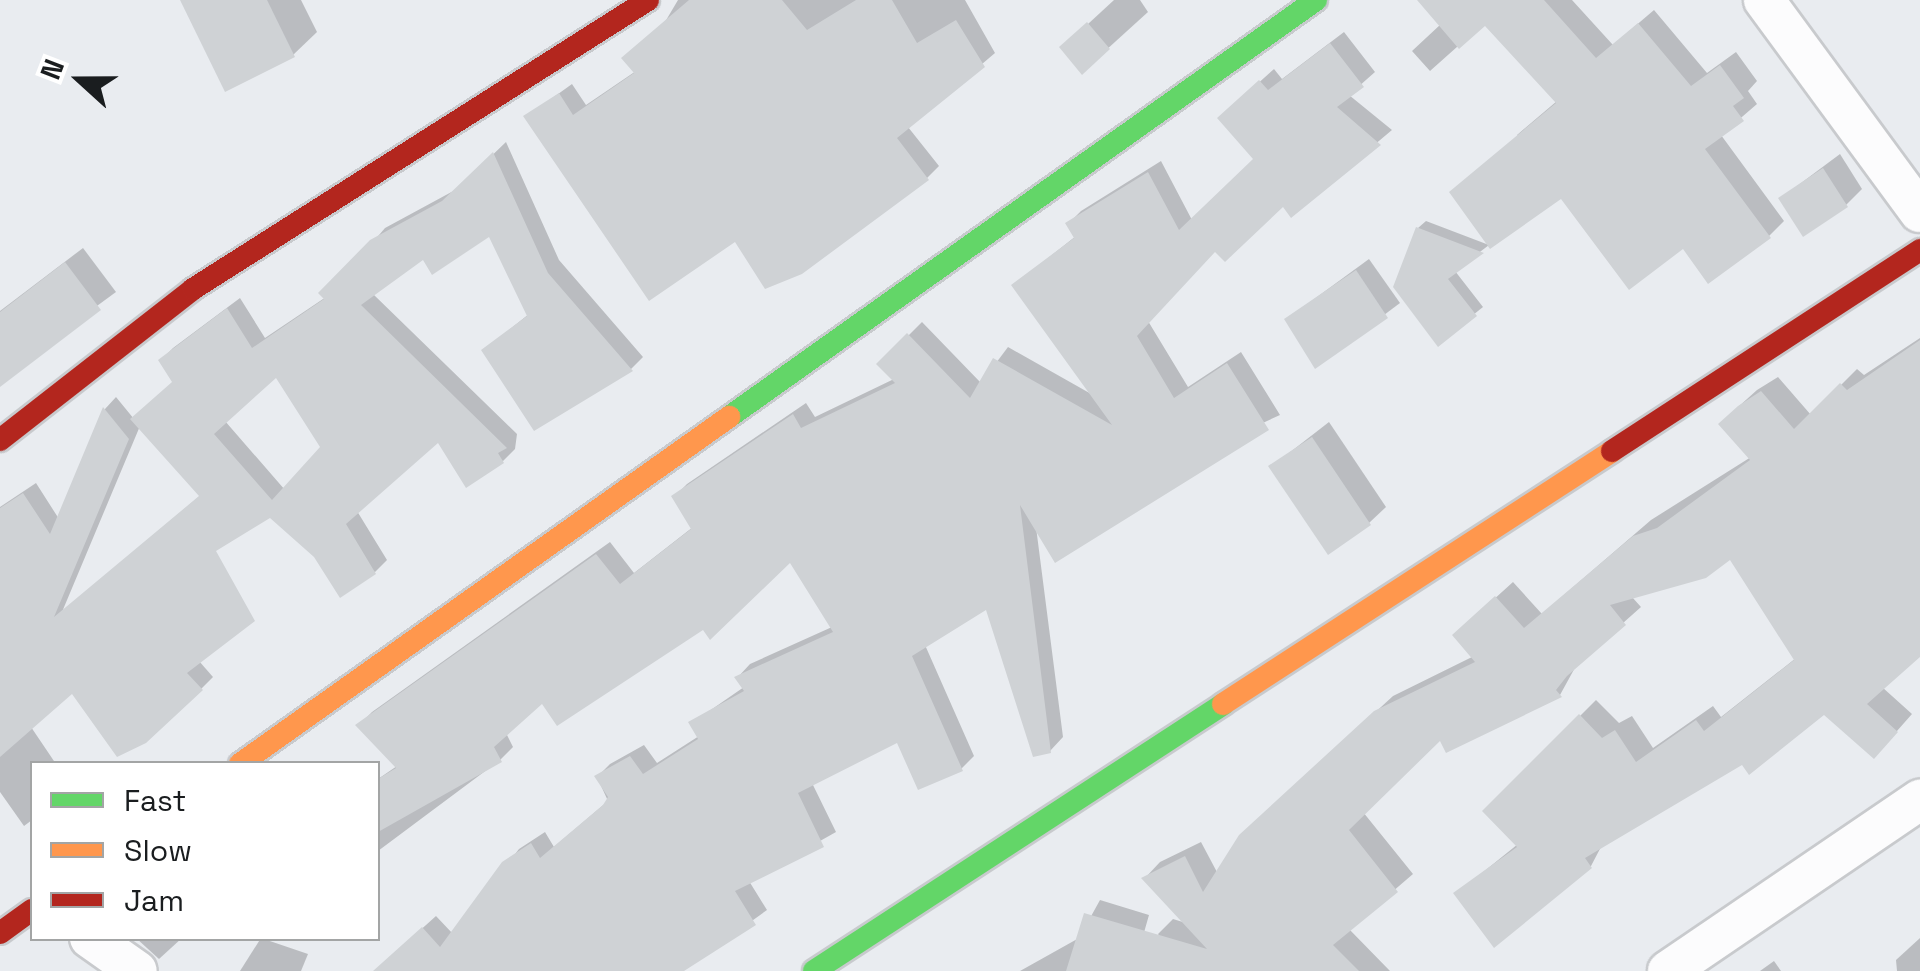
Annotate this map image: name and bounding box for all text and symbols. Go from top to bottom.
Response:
north arrow [30,30,130,130]
text: N [32,54,72,84]
legend [30,761,380,941]
text: Fast [124,781,186,820]
text: Slow [124,831,192,870]
text: Jam [124,881,184,920]

